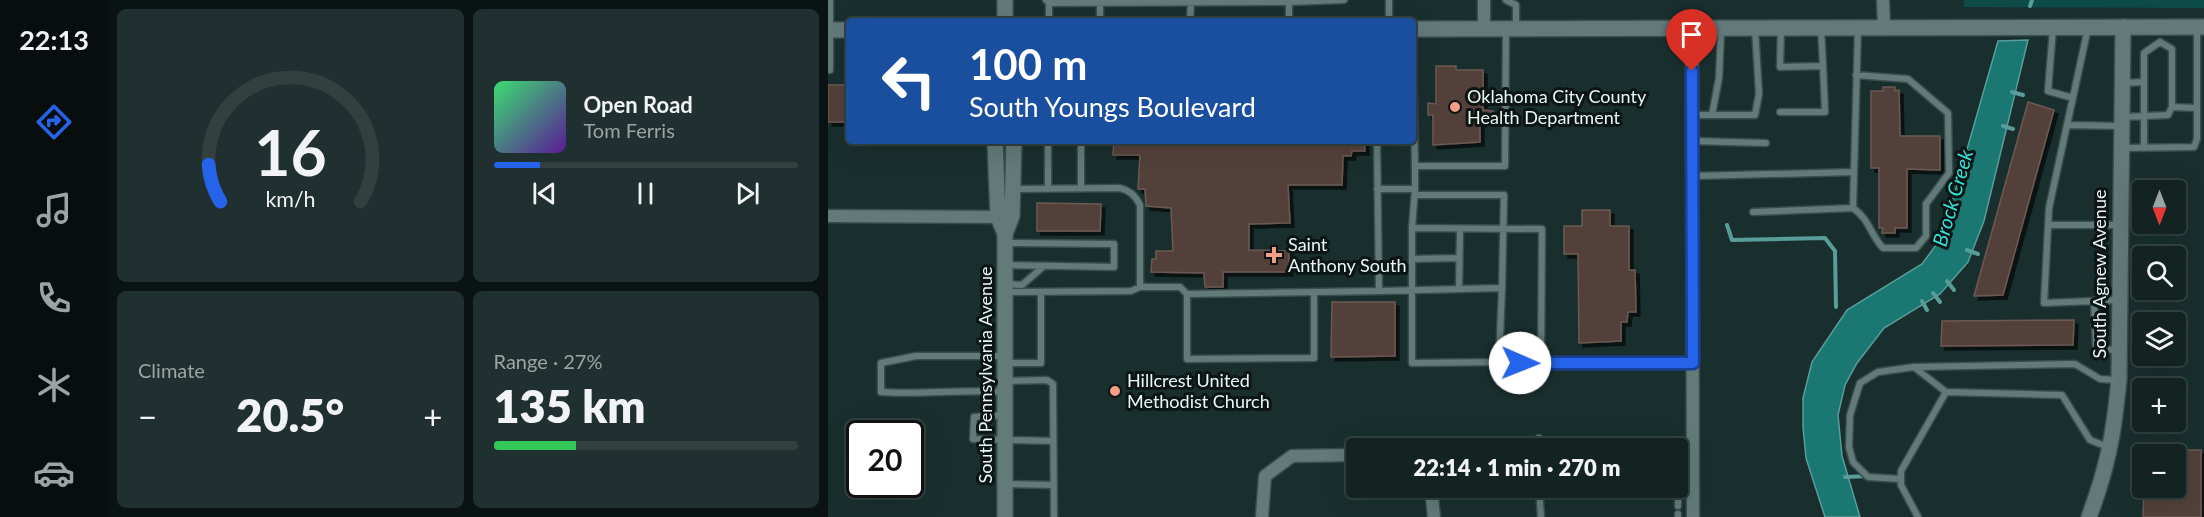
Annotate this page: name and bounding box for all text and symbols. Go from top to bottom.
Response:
pin [1666,9,1717,71]
icon: arrive [1675,18,1708,51]
text: 22:13 [19,23,89,56]
text: 100 m [969,39,1087,89]
icon: left [870,42,948,120]
place label: Oklahoma City County Health Department [1467,85,1647,128]
text: South Youngs Boulevard [969,90,1256,123]
text: Open Road [584,91,693,118]
marker: Oklahoma City County Health Department [1448,100,1462,114]
icon: directions [33,101,75,143]
text: 16 [254,115,326,190]
text: Tom Ferris [584,118,675,142]
water label: Brock Creek [1927,146,1977,249]
icon: previous [528,177,561,210]
icon: pause [629,177,662,210]
icon: next [731,177,764,210]
north arrow [2132,180,2186,234]
map controls [2132,180,2186,498]
text: km/h [265,187,315,213]
icon: music [33,189,75,231]
street label: South Agnew Avenue [2088,190,2110,358]
place label: Saint Anthony South [1288,233,1407,276]
marker: Saint Anthony South [1265,246,1283,264]
button: search [2132,246,2186,300]
street label: South Pennsylvania Avenue [974,266,996,484]
icon: phone [33,277,75,319]
button: layers [2132,312,2186,366]
position arrow [1488,331,1552,395]
text: Range · 27% [494,349,602,373]
text: Climate [138,358,205,382]
icon: climate [33,364,75,406]
place label: Hillcrest United Methodist Church [1127,369,1270,412]
button: + [2132,378,2186,432]
text: 135 km [494,379,646,433]
marker: Hillcrest United Methodist Church [1108,384,1122,398]
text: 20.5° [236,388,344,442]
text: − [138,396,157,436]
text: + [423,396,443,436]
speed limit sign: 20 [846,420,924,498]
button: − [2132,444,2186,498]
icon: car [33,452,75,494]
text: 22:14 · 1 min · 270 m [1414,454,1620,481]

